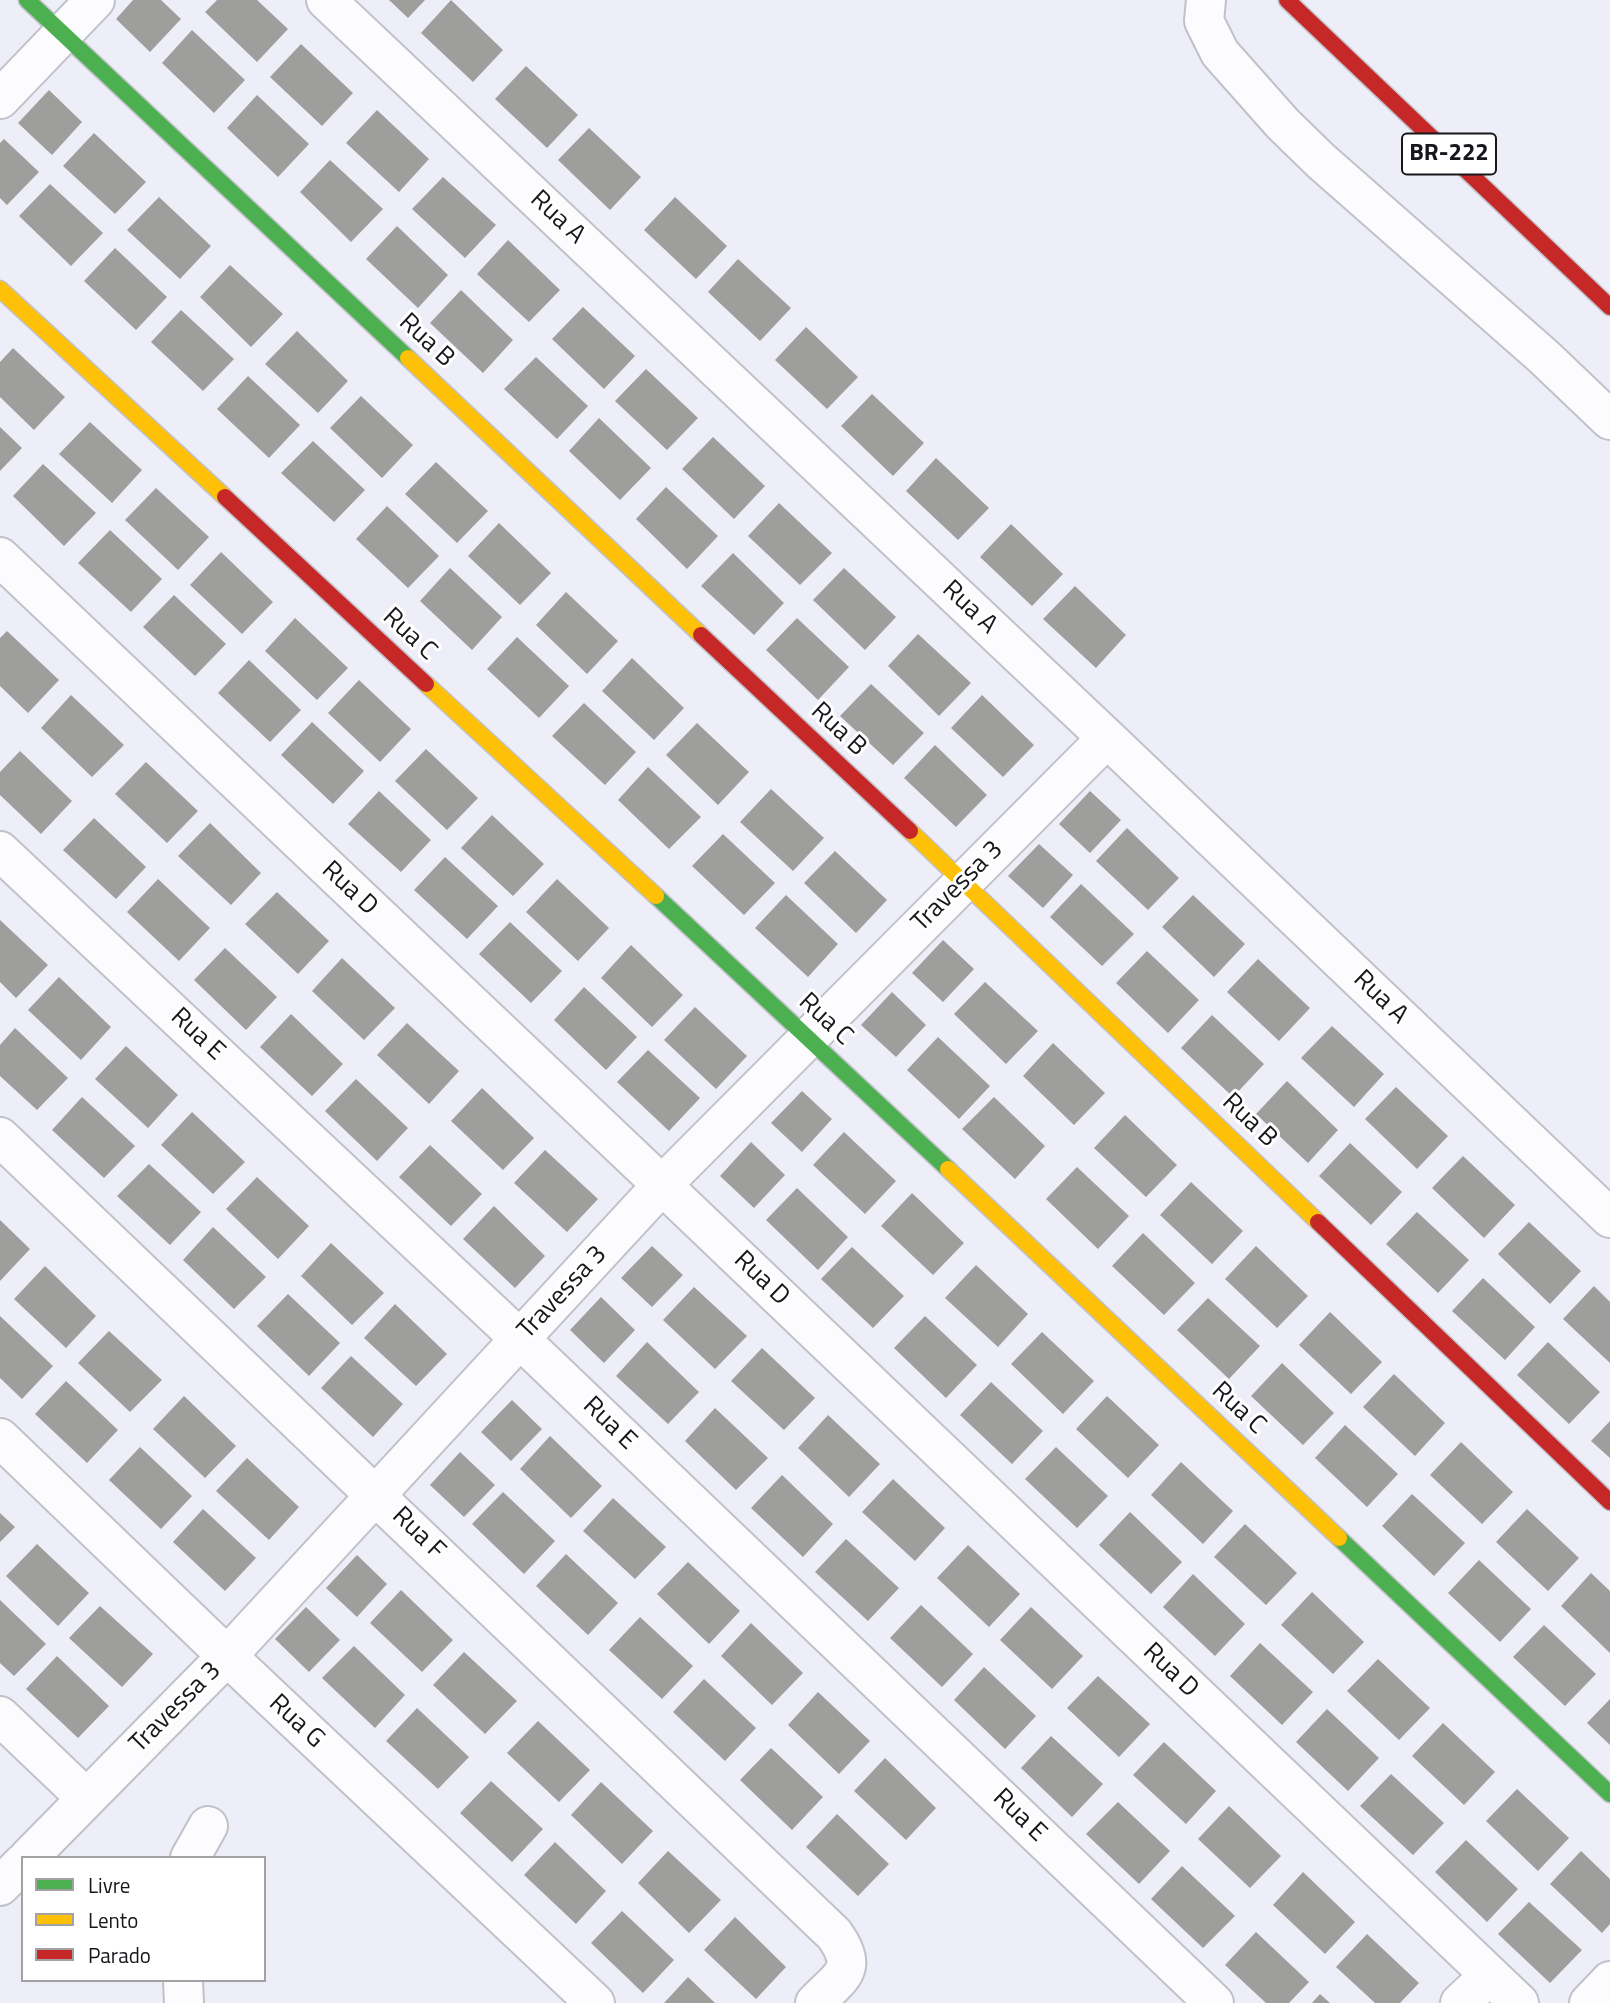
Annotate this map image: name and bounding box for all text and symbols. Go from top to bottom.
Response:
road number: BR-222 [1402,134,1496,174]
street label: Rua A [523,185,591,251]
street label: Rua B [392,308,460,374]
street label: Rua A [935,575,1003,641]
street label: Rua C [375,602,443,668]
street label: Rua B [804,697,872,763]
street label: Travessa 3 [906,835,1010,939]
street label: Rua D [314,855,384,923]
street label: Rua A [1346,965,1414,1031]
street label: Rua C [791,987,859,1053]
street label: Rua E [163,1002,231,1068]
street label: Rua B [1215,1087,1283,1155]
street label: Travessa 3 [512,1240,614,1346]
street label: Rua D [727,1245,795,1313]
street label: Rua C [1204,1376,1272,1442]
street label: Rua E [576,1391,642,1457]
street label: Rua F [385,1501,451,1567]
street label: Rua D [1136,1637,1204,1705]
street label: Travessa 3 [124,1656,228,1760]
street label: Rua G [262,1689,330,1755]
street label: Rua E [986,1783,1052,1849]
legend [21,1856,266,1982]
text: Livre [88,1869,130,1901]
text: Lento [88,1904,138,1936]
text: Parado [88,1939,151,1971]

